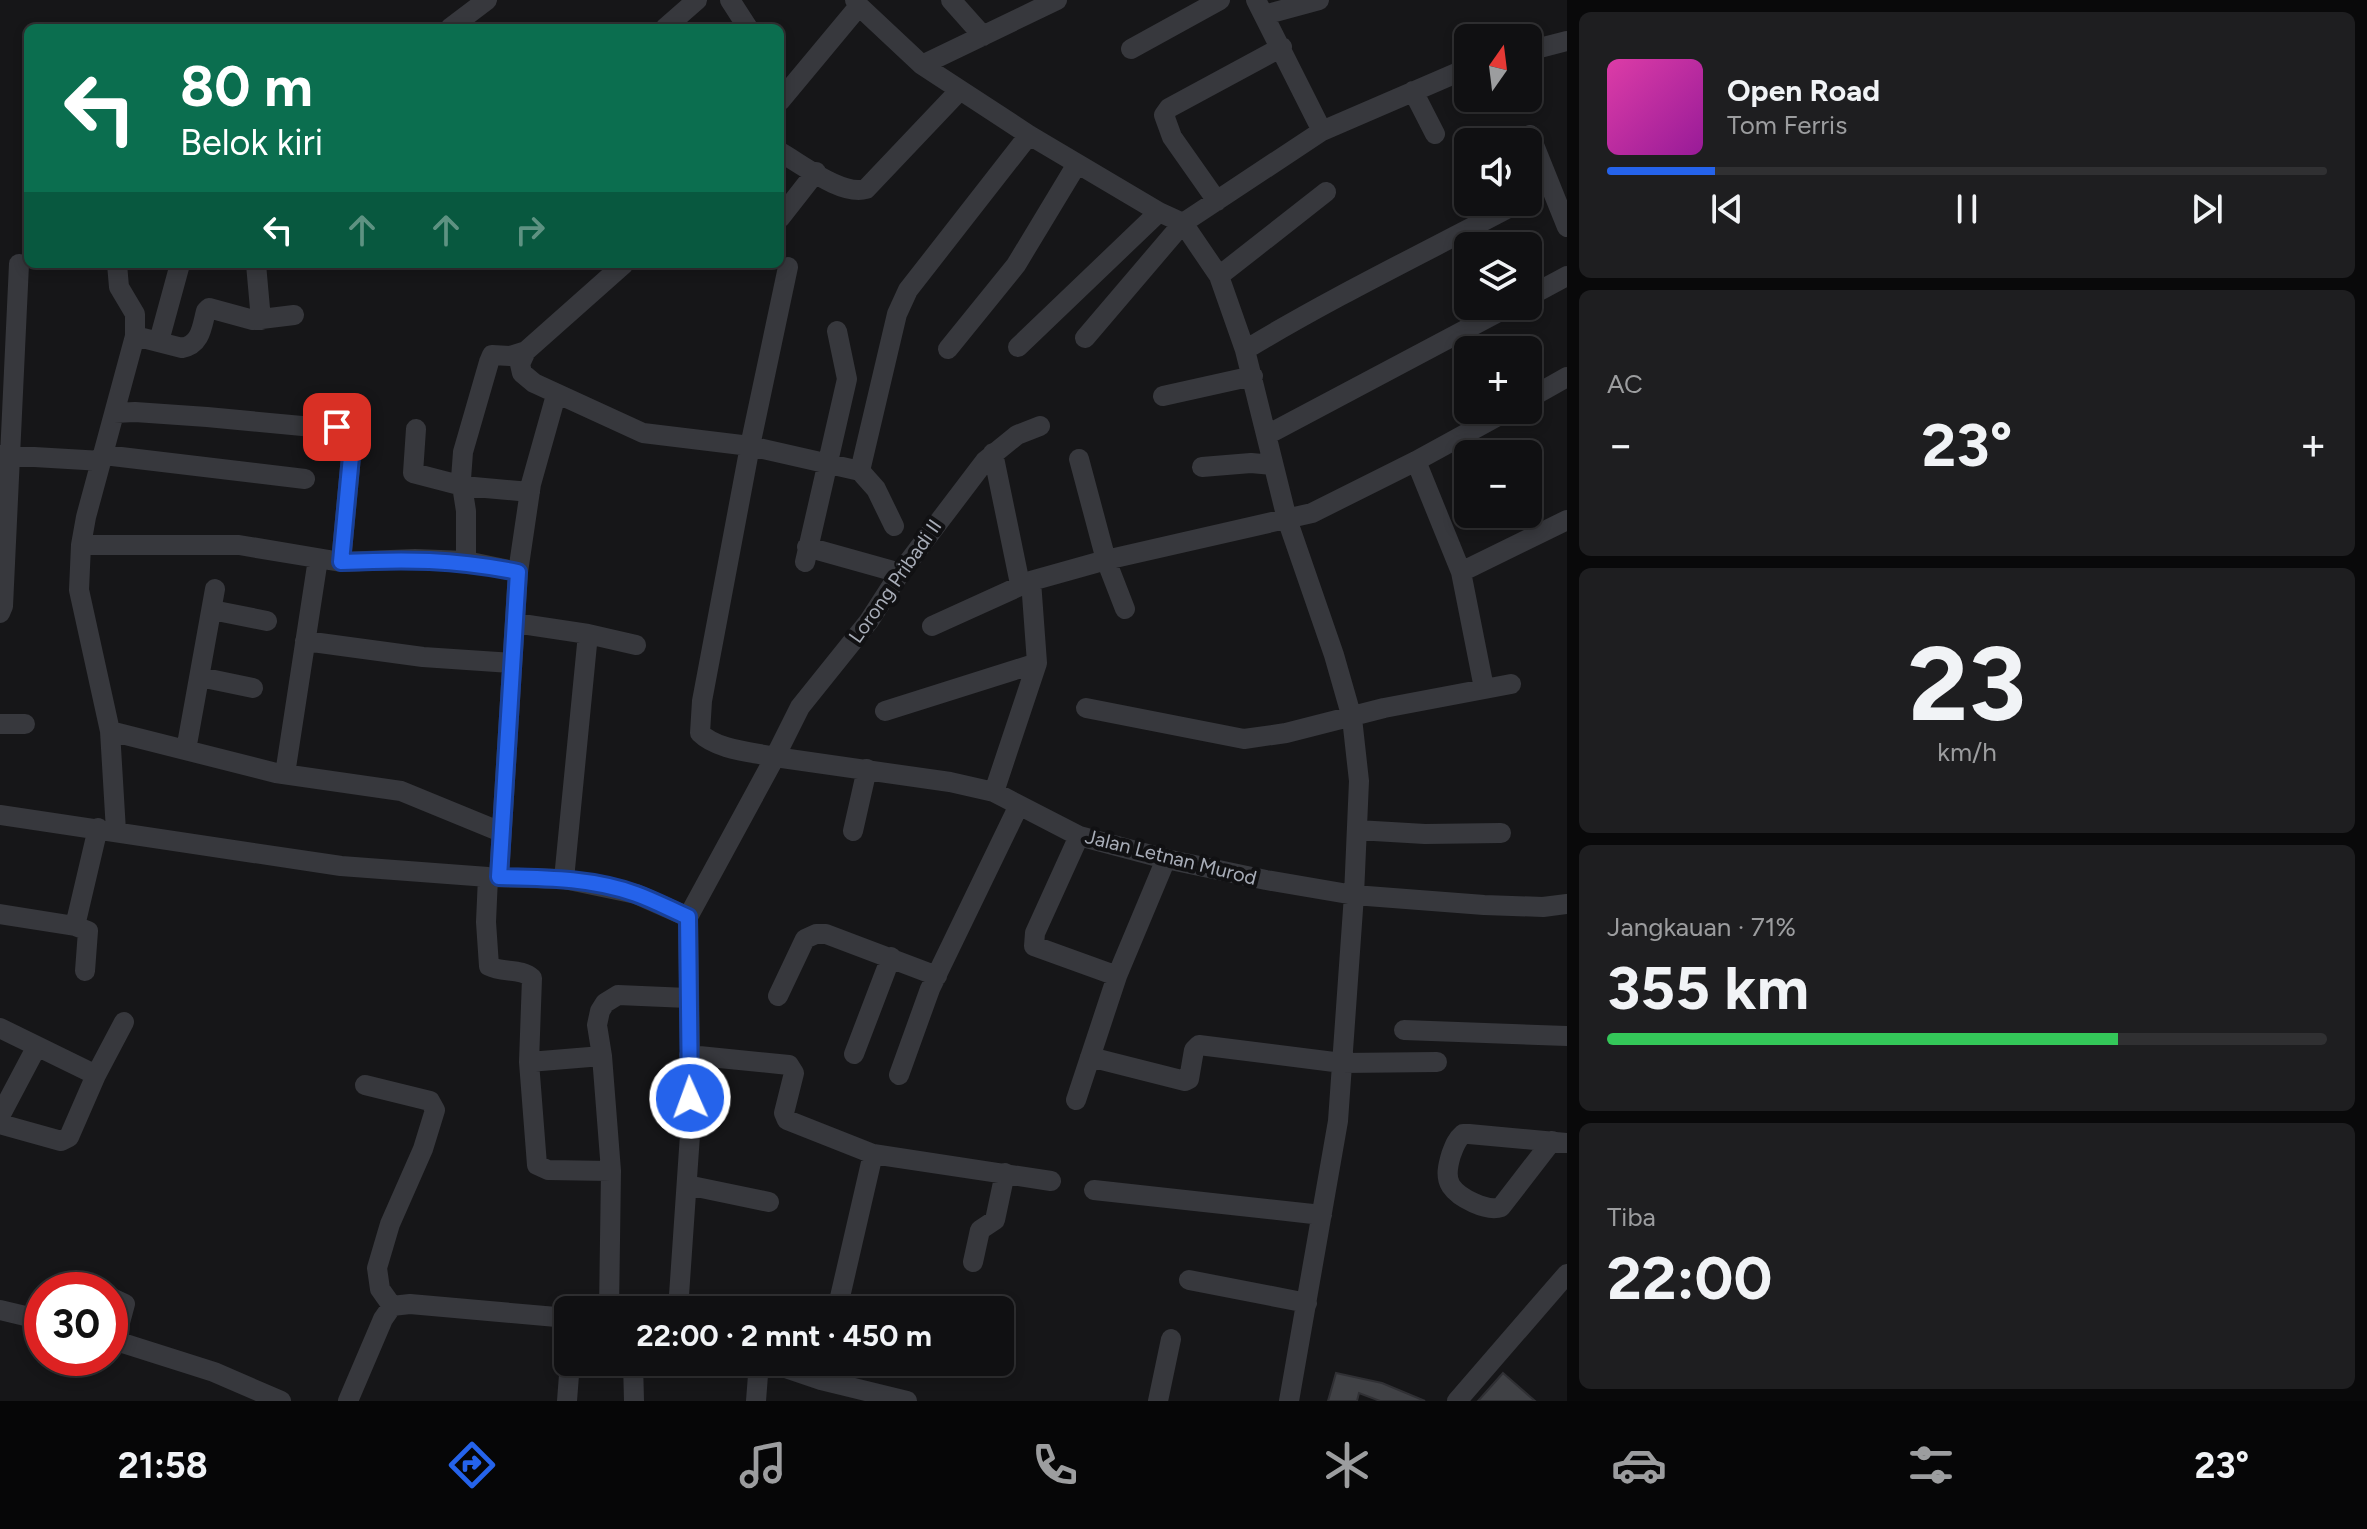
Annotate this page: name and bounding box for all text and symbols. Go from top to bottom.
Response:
north arrow [1454,24,1542,112]
map controls [1454,24,1542,528]
text: 80 m [180,53,313,120]
icon: left [48,56,152,160]
text: Open Road [1727,72,1880,109]
text: Tom Ferris [1727,109,1847,141]
text: Belok kiri [180,121,323,164]
button: sound [1454,128,1542,216]
icon: previous [1705,187,1749,231]
icon: pause [1945,187,1989,231]
icon: next [2185,187,2229,231]
icon: left [256,208,300,252]
icon: ahead [340,208,384,252]
icon: ahead [424,208,468,252]
icon: right [508,208,552,252]
button: layers [1454,232,1542,320]
button: + [1454,336,1542,424]
text: AC [1607,368,1643,400]
pin [303,393,371,461]
icon: arrive [315,405,359,449]
text: 23° [1922,409,2012,481]
text: − [1607,418,1634,471]
text: + [2300,418,2327,471]
button: − [1454,440,1542,528]
street label: Lorong Pribadi II [844,515,946,647]
text: 23 [1908,621,2026,746]
text: km/h [1937,736,1997,768]
street label: Jalan Letnan Murod [1083,824,1259,890]
text: Jangkauan · 71% [1607,911,1796,943]
text: 355 km [1607,952,1809,1024]
position arrow [648,1056,732,1140]
text: Tiba [1607,1201,1656,1233]
text: 22:00 [1607,1242,1772,1314]
speed limit sign: 30 [24,1272,128,1376]
text: 22:00 · 2 mnt · 450 m [636,1317,932,1354]
icon: directions [444,1437,500,1493]
icon: music [735,1437,791,1493]
icon: phone [1027,1437,1083,1493]
icon: climate [1319,1437,1375,1493]
icon: car [1611,1437,1667,1493]
icon: filters [1903,1437,1959,1493]
text: 21:58 [118,1444,208,1487]
text: 23° [2195,1444,2249,1487]

